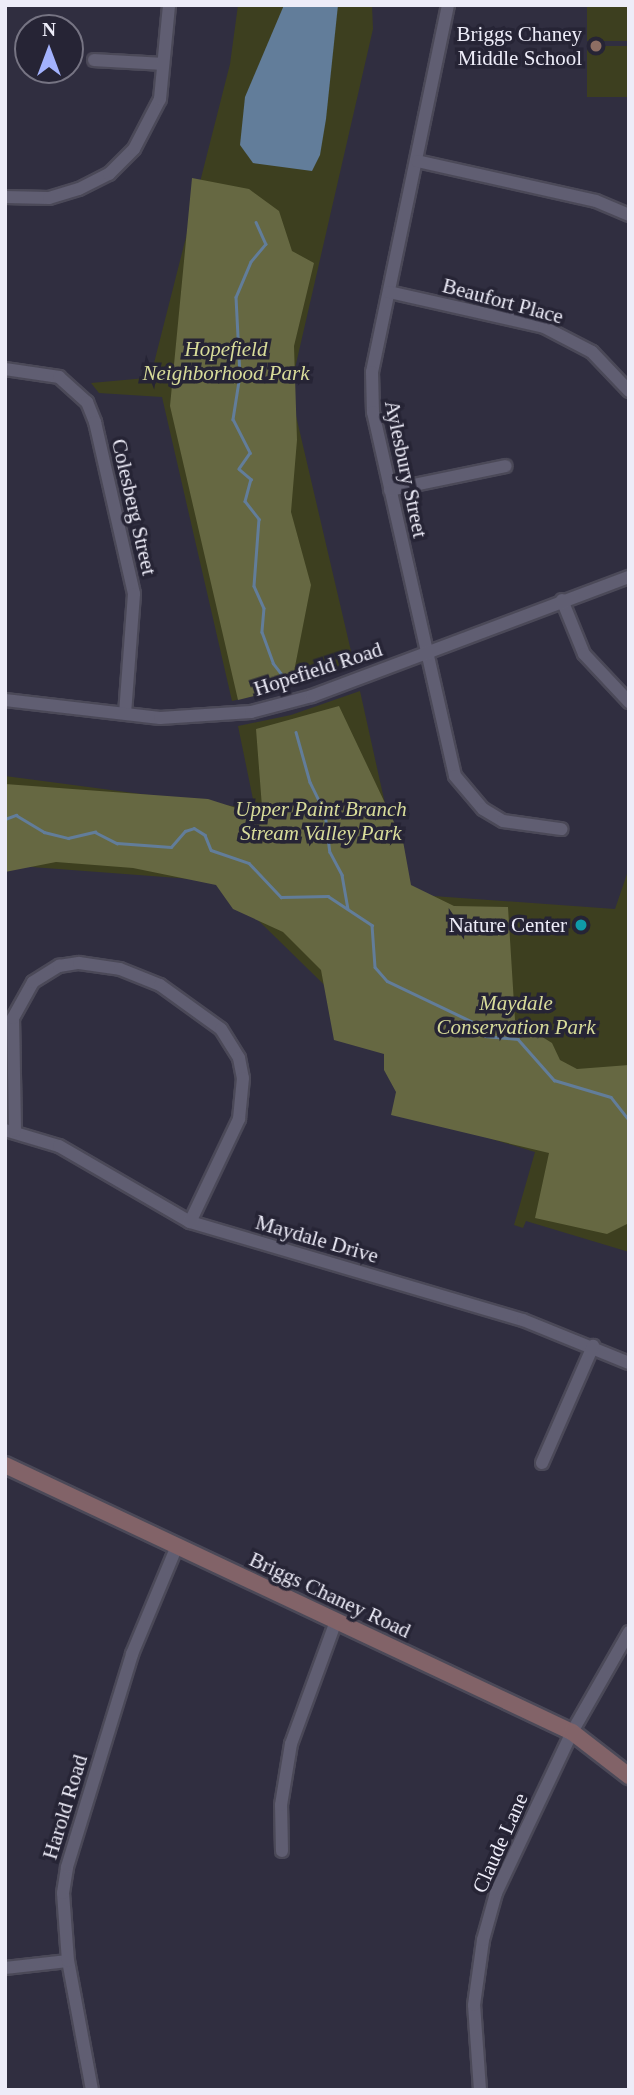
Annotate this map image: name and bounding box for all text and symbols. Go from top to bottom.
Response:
north arrow [14,14,84,84]
text: N [42,19,56,40]
place label: Briggs Chaney Middle School [457,21,582,71]
marker: Briggs Chaney Middle School [588,38,604,54]
street label: Beaufort Place [440,273,566,329]
park label: Hopefield Neighborhood Park [142,336,310,386]
street label: Aylesbury Street [379,398,433,540]
street label: Colesberg Street [106,436,162,578]
street label: Hopefield Road [251,636,385,702]
park label: Upper Paint Branch Stream Valley Park [235,796,407,846]
place label: Nature Center [449,912,567,938]
marker: Nature Center [573,917,589,933]
park label: Maydale Conservation Park [436,990,596,1040]
street label: Maydale Drive [253,1209,381,1269]
street label: Briggs Chaney Road [245,1547,415,1643]
street label: Harold Road [37,1752,93,1862]
street label: Claude Lane [467,1789,533,1897]

